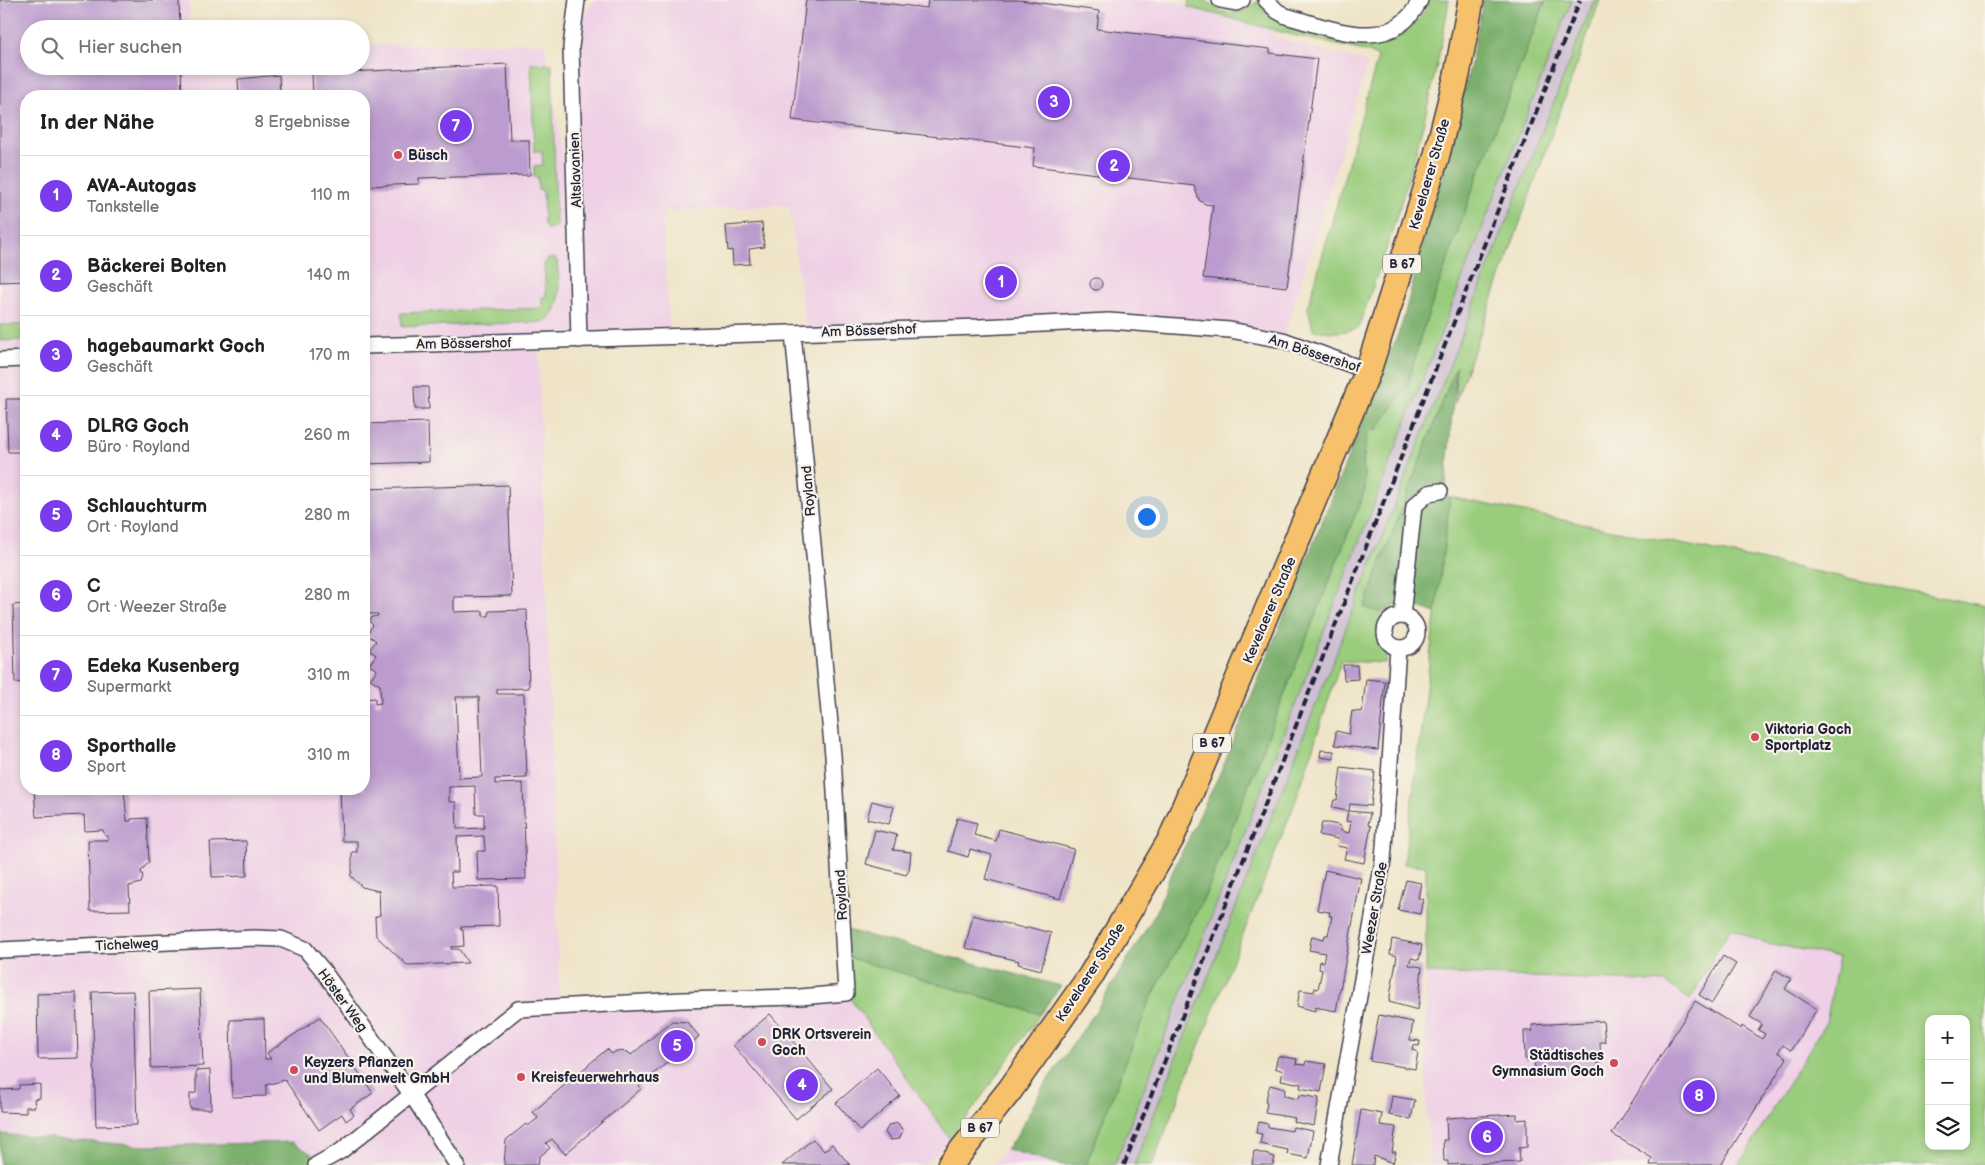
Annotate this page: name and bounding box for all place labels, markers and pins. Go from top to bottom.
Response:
pin: 3 [1038,83,1070,121]
pin: 7 [440,107,472,145]
place label: Büsch [408,147,448,164]
pin: 2 [1098,147,1130,185]
marker: Büsch [392,149,404,161]
pin: 1 [985,263,1017,301]
place label: Viktoria Goch Sportplatz [1765,721,1851,754]
marker: Viktoria Goch Sportplatz [1749,731,1761,743]
place label: DRK Ortsverein Goch [772,1026,871,1059]
pin: 5 [661,1027,693,1065]
marker: DRK Ortsverein Goch [756,1036,768,1048]
place label: Städtisches Gymnasium Goch [1492,1047,1604,1080]
place label: Keyzers Pflanzen und Blumenwelt GmbH [304,1054,450,1087]
marker: Städtisches Gymnasium Goch [1608,1057,1620,1069]
marker: Keyzers Pflanzen und Blumenwelt GmbH [288,1064,300,1076]
pin: 4 [786,1066,818,1104]
place label: Kreisfeuerwehrhaus [531,1069,659,1086]
marker: Kreisfeuerwehrhaus [515,1071,527,1083]
pin: 8 [1683,1077,1715,1115]
pin: 6 [1471,1118,1503,1156]

